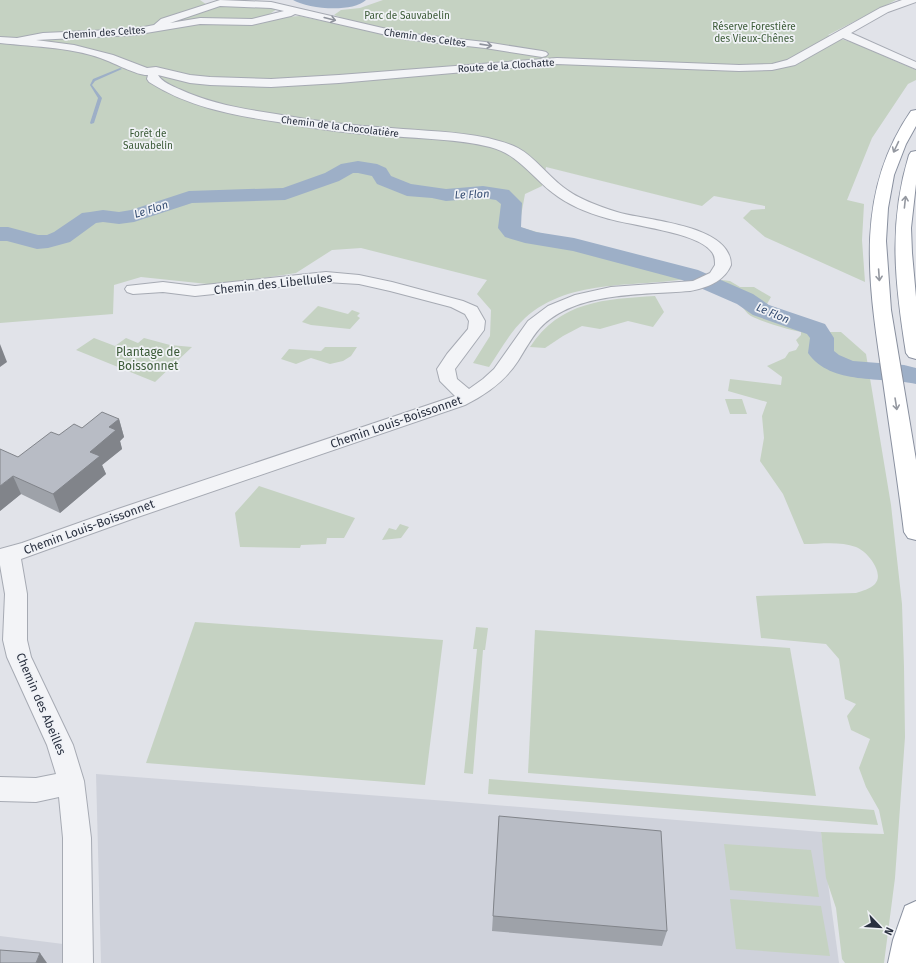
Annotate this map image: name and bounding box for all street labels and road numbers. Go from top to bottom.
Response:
street label: Chemin des Celtes [62,24,146,42]
street label: Chemin des Celtes [383,26,467,50]
street label: Route de la Clochatte [457,57,555,75]
street label: Chemin de la Chocolatière [280,114,399,140]
street label: Chemin des Libellules [213,271,333,297]
street label: Chemin Louis-Boissonnet [328,393,464,451]
street label: Chemin Louis-Boissonnet [22,497,157,557]
street label: Chemin des Abeilles [13,651,69,758]

